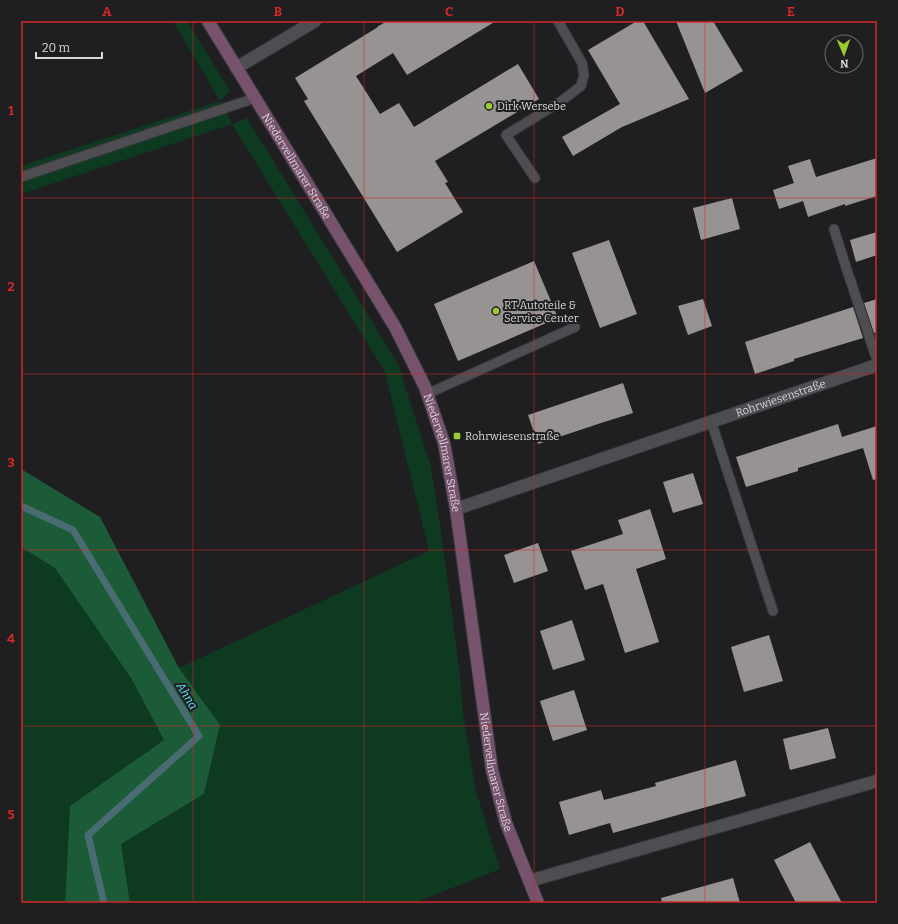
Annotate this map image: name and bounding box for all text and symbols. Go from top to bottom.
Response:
text: A [102,4,112,19]
text: B [274,4,282,19]
text: C [445,4,453,19]
text: D [615,4,625,19]
text: E [787,4,795,19]
scale bar [36,34,102,60]
north arrow [824,34,864,74]
text: 20 m [42,41,71,55]
text: N [839,57,849,70]
place label: Dirk Wersebe [497,100,566,113]
marker: Dirk Wersebe [484,101,494,111]
text: 1 [8,103,14,118]
street label: Niedervellmarer Straße [259,111,334,222]
text: 2 [7,279,15,294]
place label: RT Autoteile & Service Center [504,299,579,325]
marker: RT Autoteile & Service Center [491,306,501,316]
street label: Rohrwiesenstraße [734,377,827,420]
street label: Niedervellmarer Straße [421,392,462,513]
place label: Rohrwiesenstraße [465,430,559,443]
marker: Rohrwiesenstraße [452,431,462,441]
text: 3 [7,455,15,470]
text: 4 [7,631,15,646]
water label: Ahna [173,679,201,712]
street label: Niedervellmarer Straße [477,711,515,834]
text: 5 [7,807,15,822]

